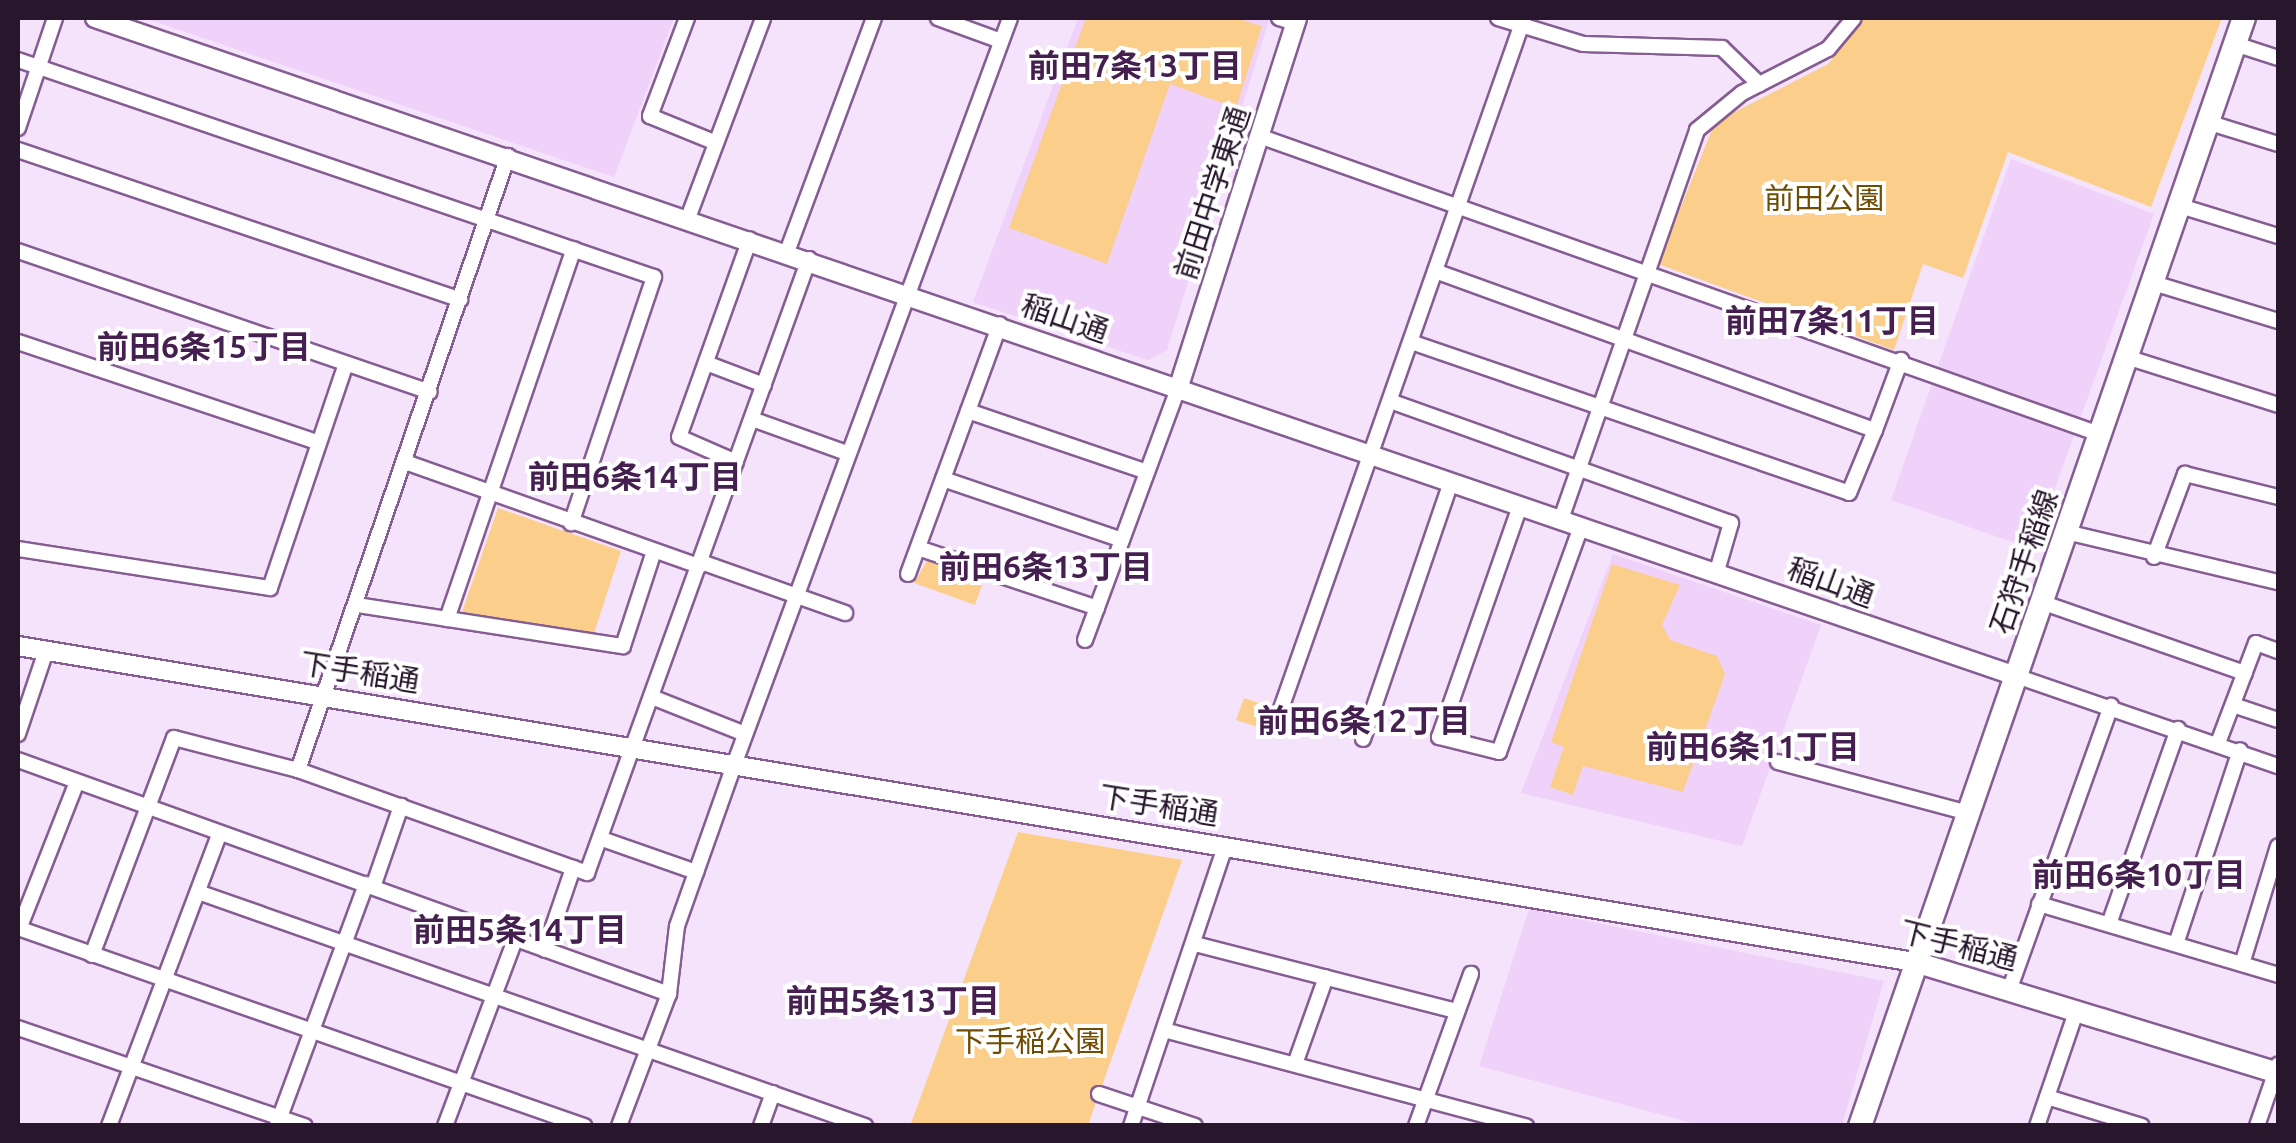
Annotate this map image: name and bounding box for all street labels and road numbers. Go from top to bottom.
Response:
street label: 前田中学東通 [1167,102,1257,284]
street label: 稲山通 [1017,286,1113,350]
street label: 石狩手稲線 [1983,485,2065,639]
street label: 稲山通 [1783,550,1879,614]
street label: 下手稲通 [298,645,422,699]
street label: 下手稲通 [1097,778,1221,832]
street label: 下手稲通 [1896,913,2022,977]

